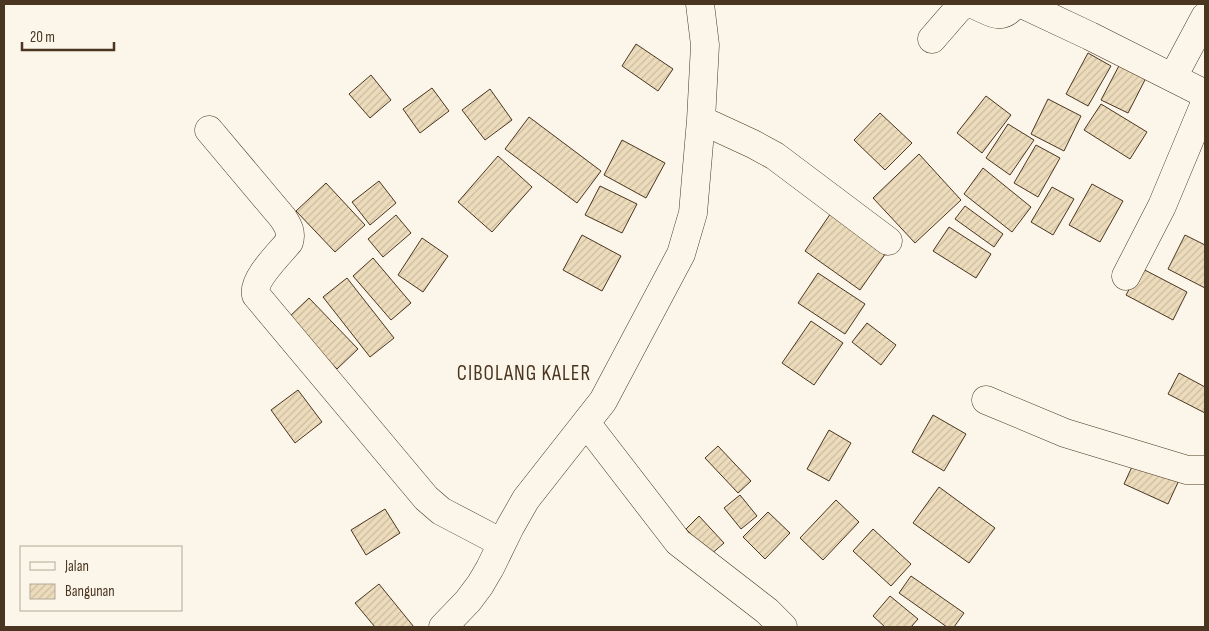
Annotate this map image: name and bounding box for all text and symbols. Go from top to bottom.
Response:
scale bar [22,20,115,52]
text: 20 m [30,28,55,47]
district label: CIBOLANG KALER [457,361,591,386]
legend [20,546,182,611]
text: Jalan [64,557,89,576]
text: Bangunan [65,582,115,601]

